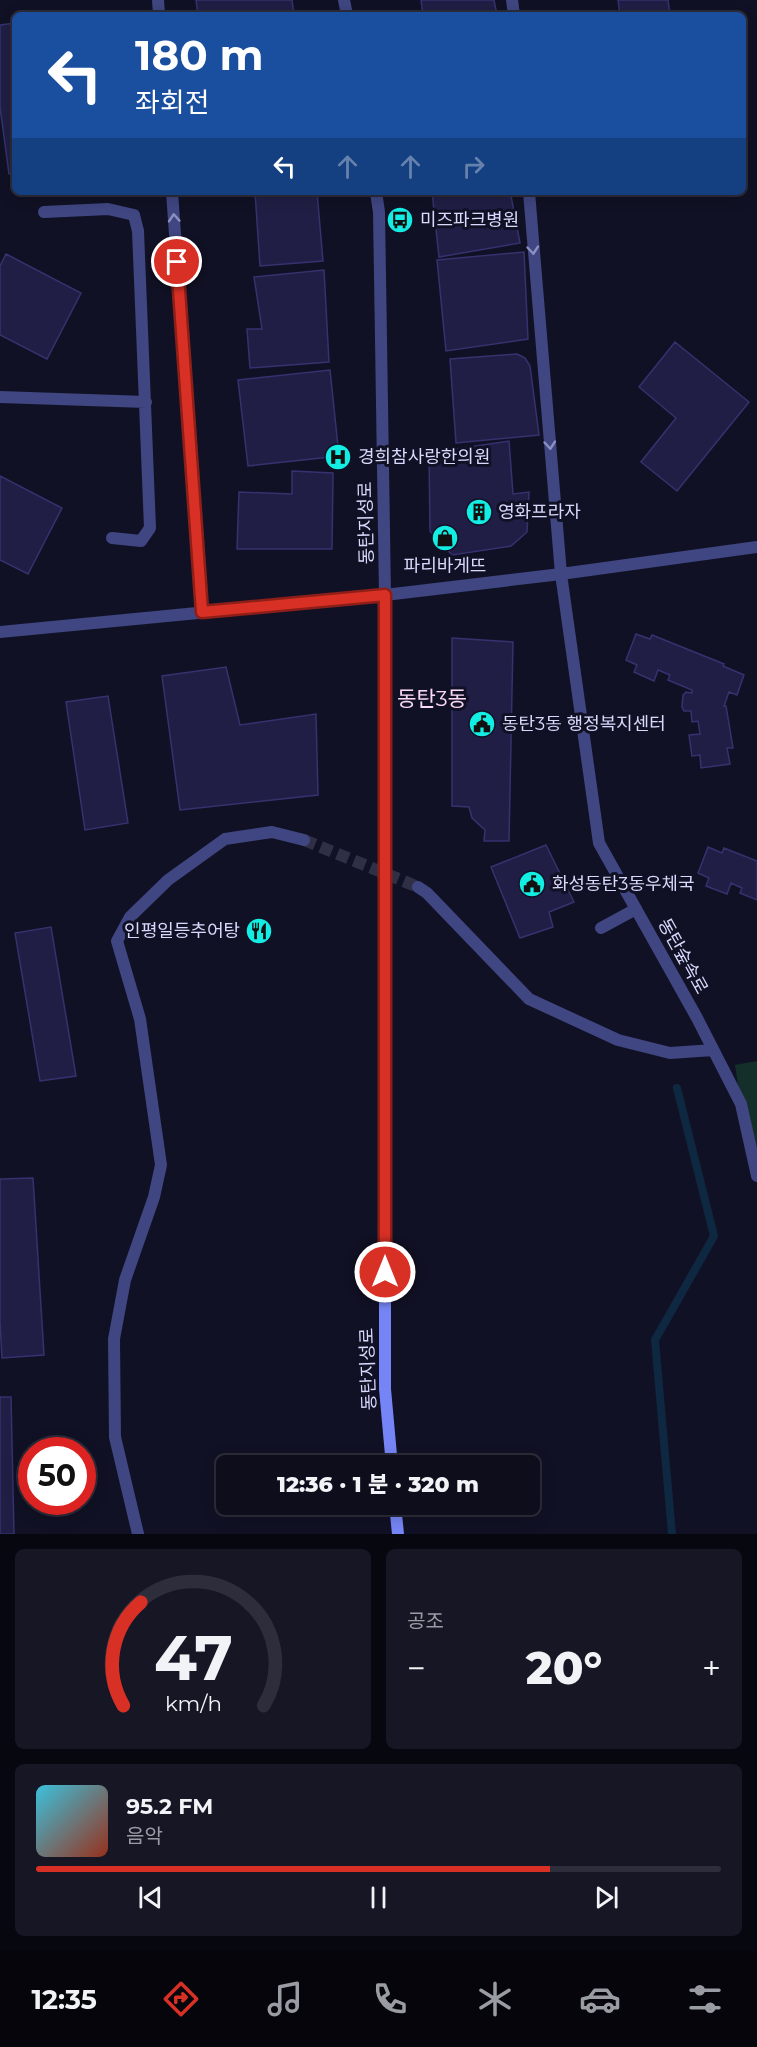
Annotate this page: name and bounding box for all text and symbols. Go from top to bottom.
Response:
text: 180 m [135,29,264,81]
icon: left [36,36,114,114]
text: 좌회전 [135,86,210,119]
icon: left [268,150,301,183]
icon: ahead [331,150,364,183]
icon: ahead [394,150,427,183]
icon: right [457,150,490,183]
bus stop icon: 미즈파크병원 [385,205,415,235]
place label: 미즈파크병원 [420,209,519,231]
one-way arrow [168,214,181,223]
pin [151,236,202,287]
icon: arrive [160,245,193,278]
one-way arrow [527,246,540,255]
one-way arrow [543,440,556,449]
hospital icon: 경희참사랑한의원 [323,442,353,472]
place label: 경희참사랑한의원 [358,446,490,468]
street label: 동탄지성로 [354,481,378,565]
building icon: 영화프라자 [464,497,494,527]
place label: 영화프라자 [498,501,581,523]
shop icon: 파리바게뜨 [430,523,460,553]
place label: 파리바게뜨 [404,555,486,577]
district label: 동탄3동 [397,686,467,711]
public building icon: 동탄3동 행정복지센터 [467,709,497,739]
place label: 동탄3동 행정복지센터 [502,713,666,735]
public building icon: 화성동탄3동우체국 [517,869,547,899]
place label: 화성동탄3동우체국 [552,873,695,895]
street label: 동탄숲속로 [653,914,713,998]
restaurant icon: 인평일등추어탕 [244,916,274,946]
place label: 인평일등추어탕 [124,920,240,942]
position arrow [353,1240,417,1304]
street label: 동탄지성로 [356,1327,380,1411]
speed limit sign: 50 [18,1437,96,1515]
text: 12:36 · 1 분 · 320 m [277,1471,479,1498]
text: 공조 [407,1609,444,1633]
text: 47 [153,1620,233,1696]
text: 20° [526,1640,602,1695]
text: − [407,1648,426,1688]
text: + [702,1648,721,1688]
text: km/h [164,1690,222,1716]
text: 95.2 FM [126,1793,213,1820]
text: 음악 [126,1824,163,1848]
icon: previous [134,1881,167,1914]
icon: pause [362,1881,395,1914]
icon: next [590,1881,623,1914]
icon: directions [160,1978,202,2020]
icon: music [264,1978,306,2020]
icon: phone [369,1978,411,2020]
icon: climate [474,1978,516,2020]
icon: car [579,1978,621,2020]
icon: filters [684,1978,726,2020]
text: 12:35 [31,1983,97,2016]

